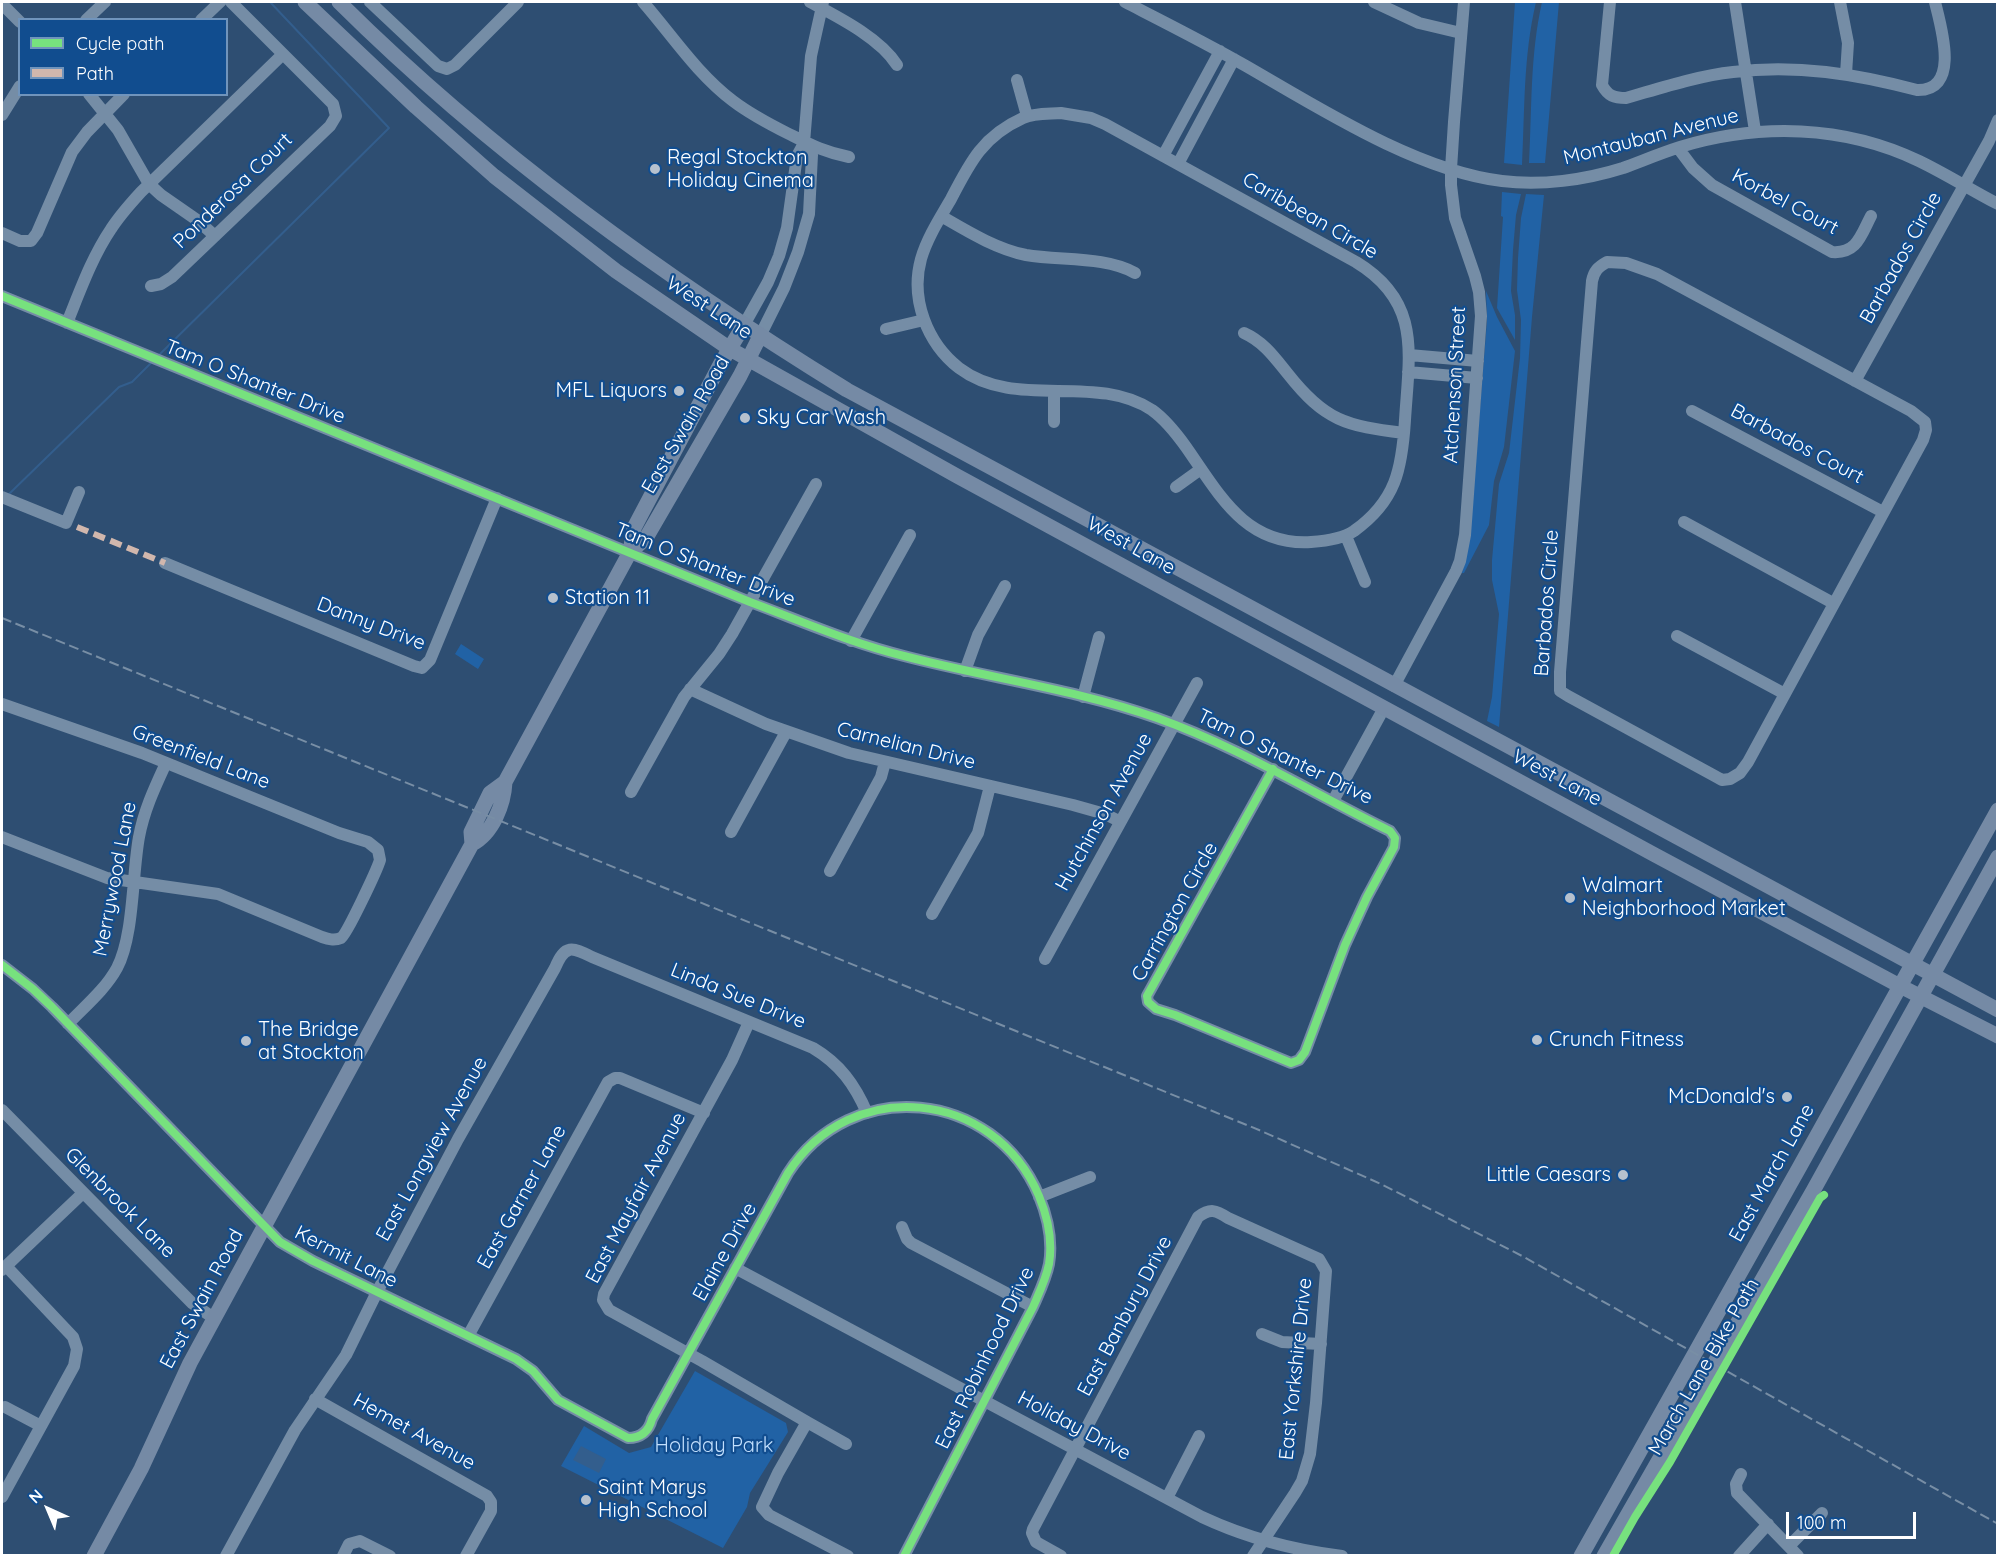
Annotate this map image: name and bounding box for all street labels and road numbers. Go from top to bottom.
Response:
street label: Montauban Avenue [1561,104,1741,170]
street label: Ponderosa Court [168,128,298,254]
street label: Korbel Court [1728,164,1842,240]
street label: Caribbean Circle [1238,167,1382,265]
street label: Barbados Circle [1855,188,1947,328]
street label: West Lane [662,271,756,345]
street label: Atchenson Street [1439,306,1471,464]
street label: Tam O Shanter Drive [161,335,349,429]
street label: East Swain Road [637,352,735,498]
street label: Barbados Court [1726,399,1868,489]
street label: West Lane [1083,512,1179,580]
street label: Tam O Shanter Drive [611,518,799,612]
street label: Barbados Circle [1530,529,1564,677]
street label: Danny Drive [313,592,429,656]
street label: Tam O Shanter Drive [1193,704,1377,810]
street label: Carnelian Drive [834,717,978,775]
street label: Greenfield Lane [129,720,273,794]
street label: Hutchinson Avenue [1051,729,1157,895]
street label: West Lane [1508,745,1606,811]
street label: Merrywood Lane [88,800,142,958]
street label: Carrington Circle [1127,838,1223,986]
street label: Linda Sue Drive [667,958,809,1034]
street label: East Longview Avenue [371,1053,493,1245]
street label: East March Lane [1724,1100,1820,1246]
street label: East Mayfair Avenue [581,1108,691,1288]
street label: East Garner Lane [473,1121,571,1273]
street label: Glenbrook Lane [60,1143,180,1263]
street label: Elaine Drive [688,1199,762,1305]
street label: Kermit Lane [290,1221,402,1293]
street label: East Swain Road [155,1225,249,1373]
street label: East Banbury Drive [1073,1232,1177,1400]
street label: East Robinhood Drive [930,1263,1040,1453]
street label: March Lane Bike Path [1643,1274,1765,1460]
street label: East Yorkshire Drive [1275,1277,1317,1461]
street label: Holiday Drive [1013,1386,1135,1466]
street label: Hemet Avenue [349,1389,479,1475]

